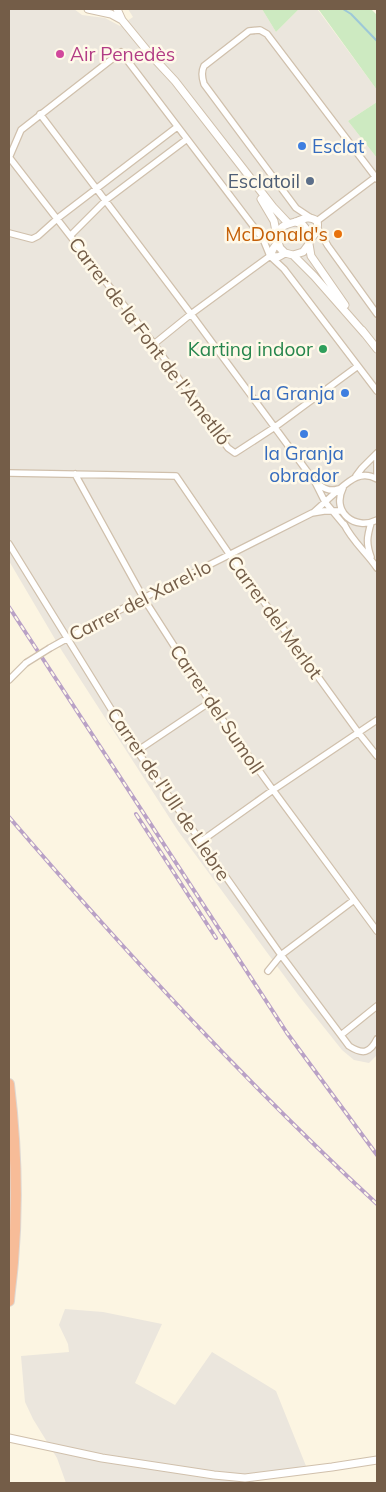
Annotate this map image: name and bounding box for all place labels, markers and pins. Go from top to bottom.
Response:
place label: Air Penedès [70,42,175,66]
marker: Air Penedès [54,48,66,60]
place label: Esclat [312,134,365,158]
marker: Esclat [296,140,308,152]
place label: Esclatoil [228,169,300,193]
marker: Esclatoil [304,175,316,187]
place label: McDonald's [225,222,328,246]
marker: McDonald's [332,228,344,240]
place label: Karting indoor [188,337,313,361]
marker: Karting indoor [317,343,329,355]
place label: La Granja [249,381,335,405]
marker: La Granja [339,387,351,399]
marker: la Granja obrador [298,428,310,440]
place label: la Granja obrador [264,441,344,487]

